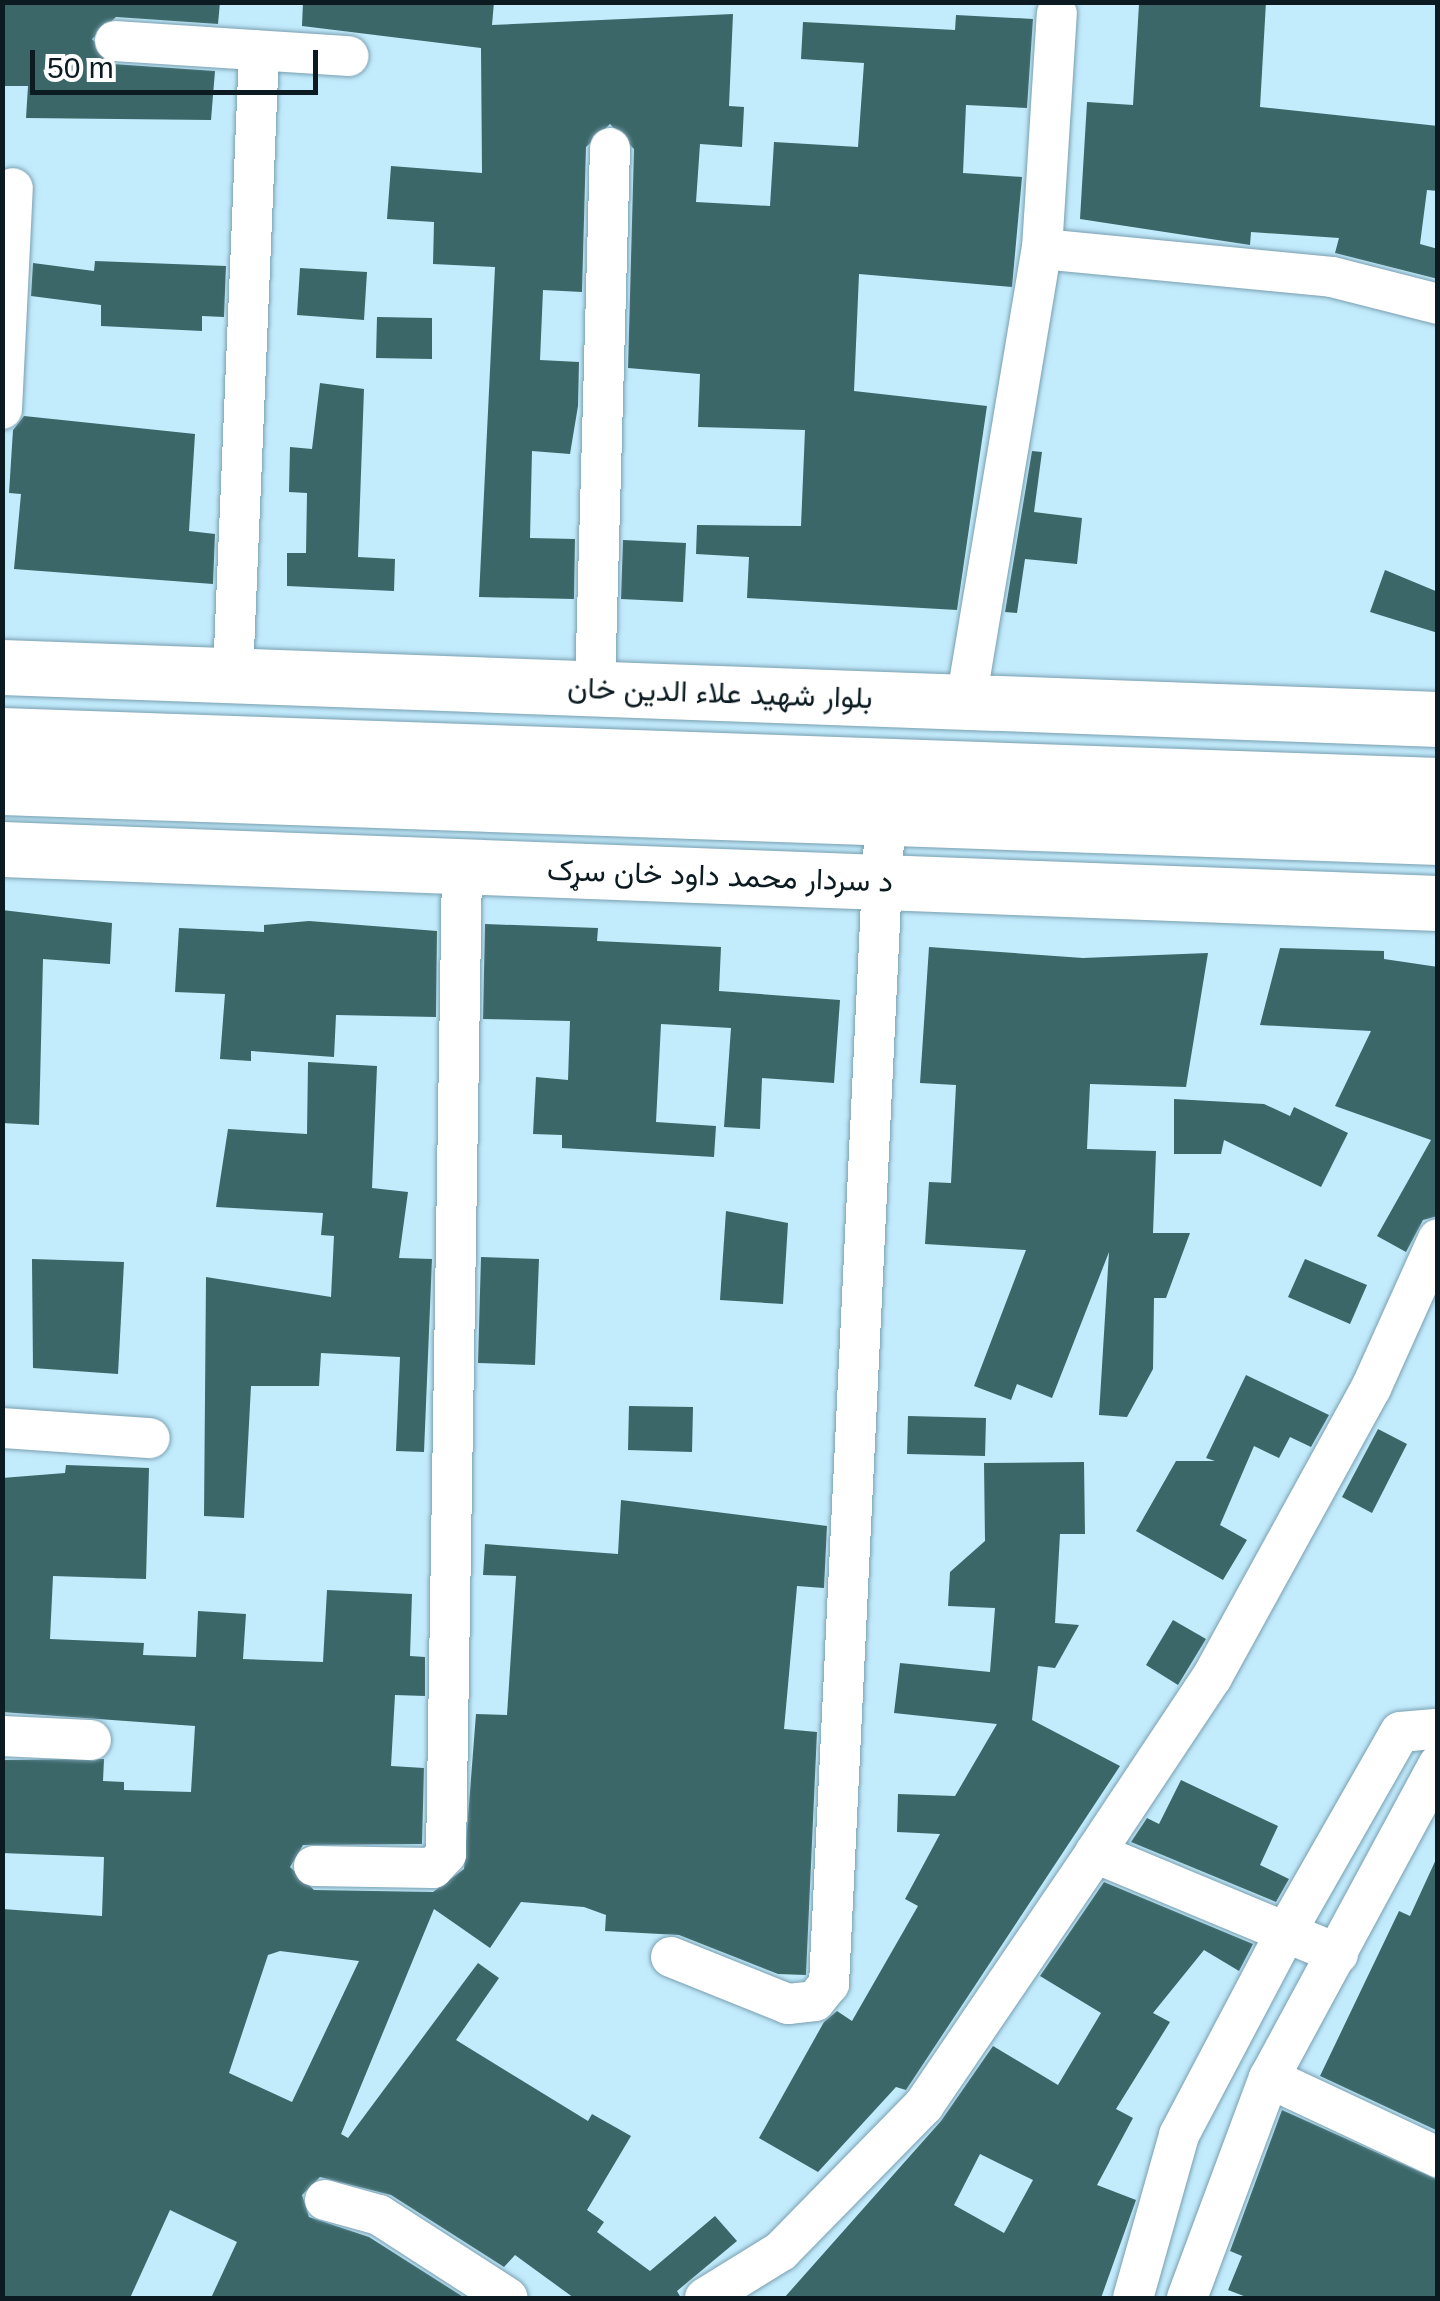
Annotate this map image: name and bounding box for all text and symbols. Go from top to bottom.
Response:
scale bar [35,30,322,92]
text: 50 m [47,51,114,84]
street label: بلوار شهید علاء الدین خان [567,670,873,716]
street label: د سردار محمد داود خان سړک [546,852,894,900]

